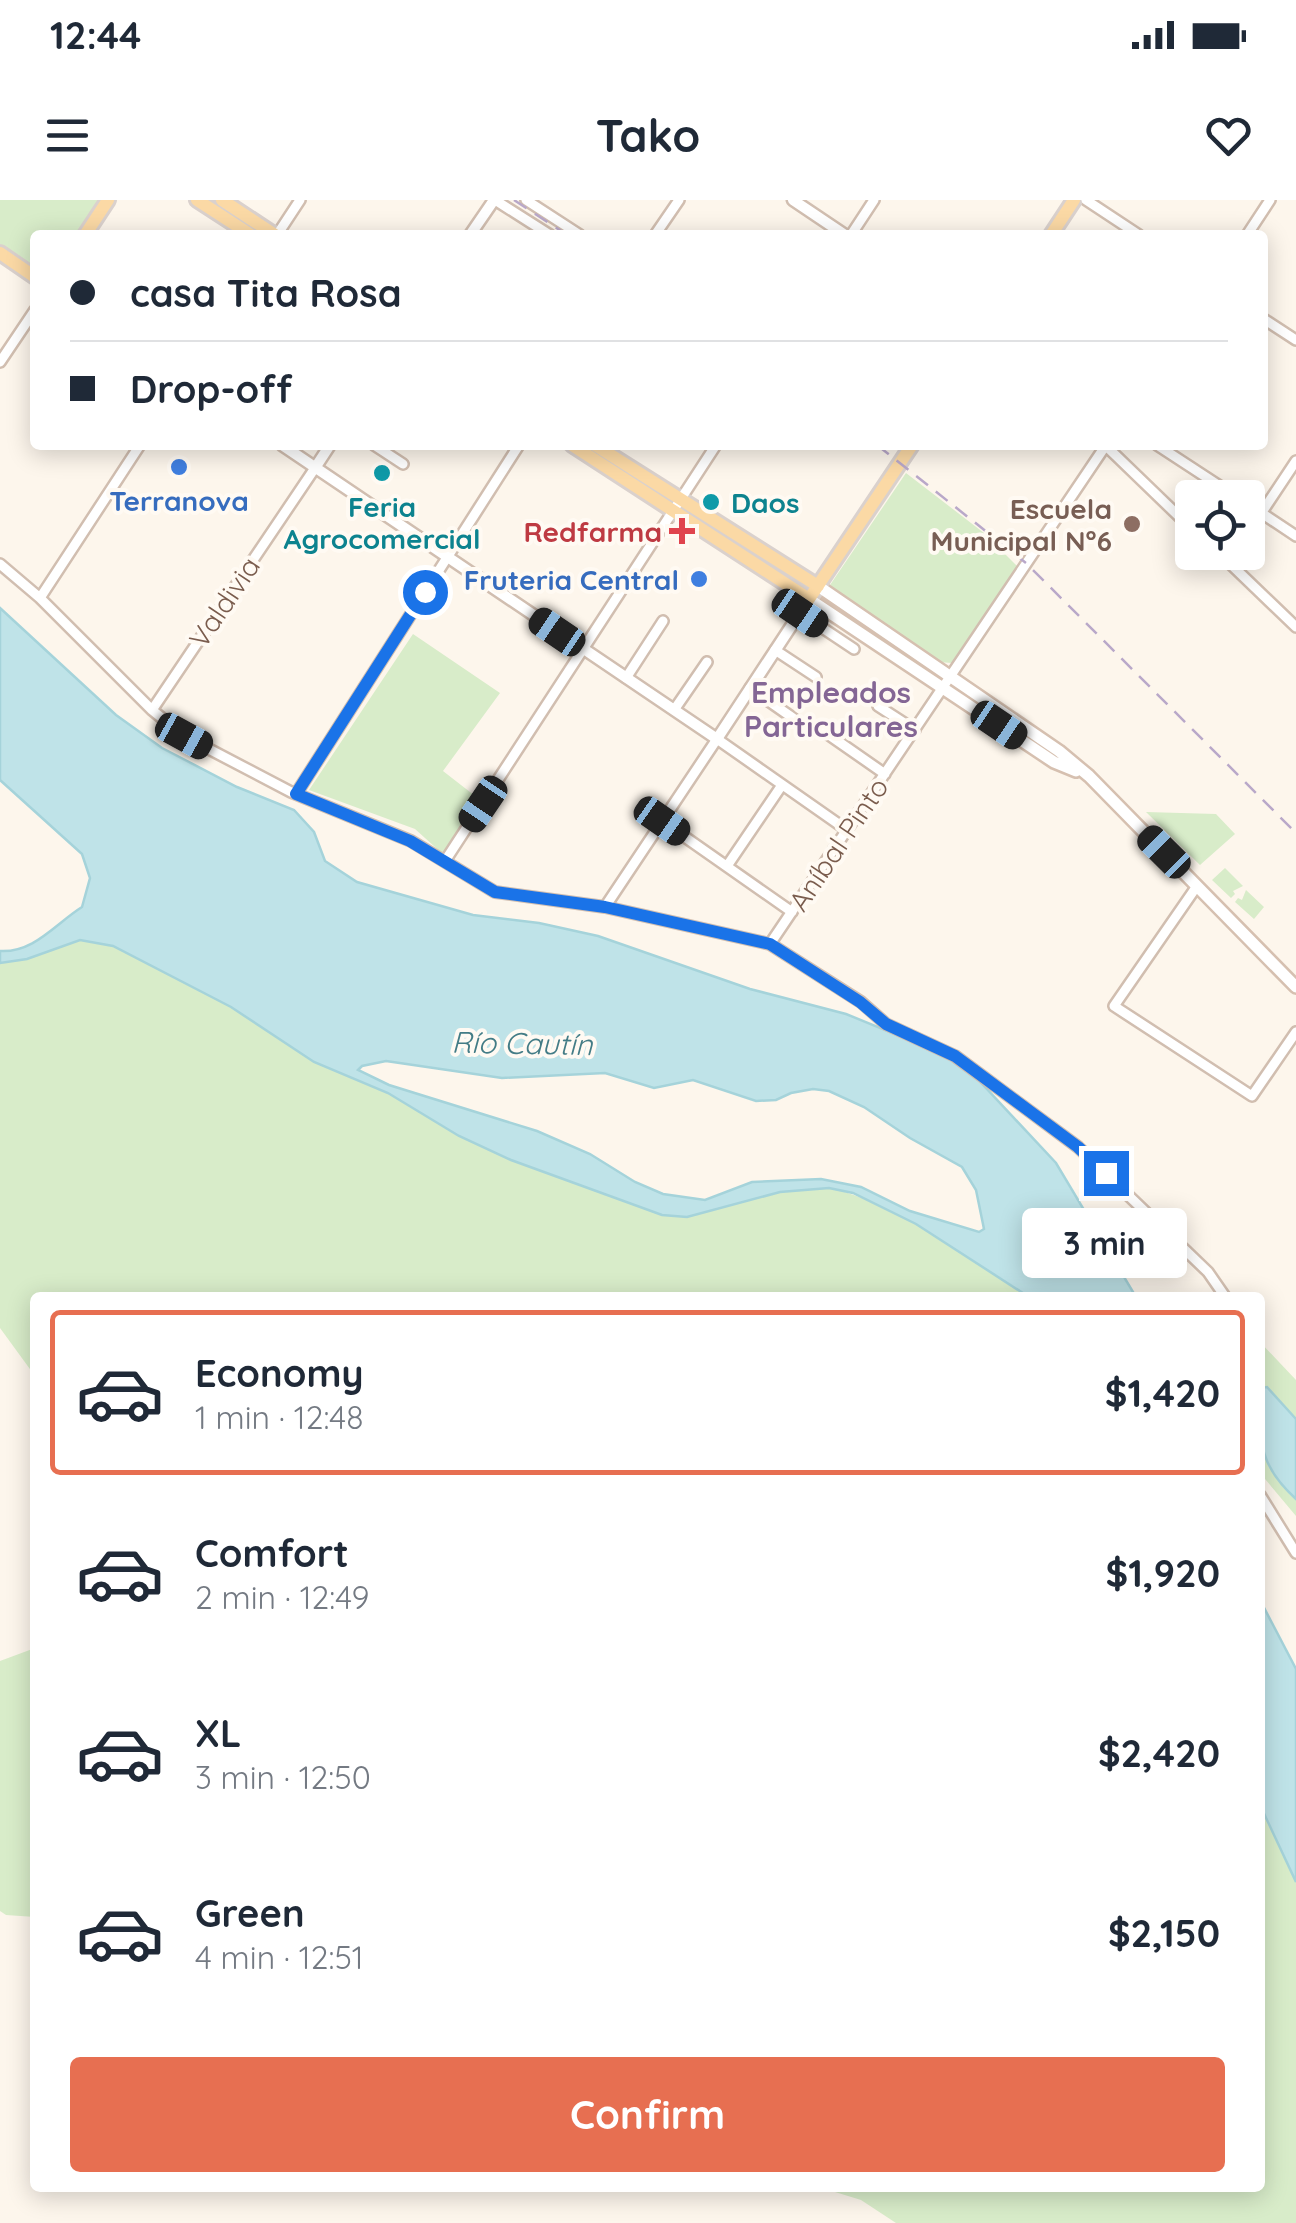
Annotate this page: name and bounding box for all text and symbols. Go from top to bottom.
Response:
text: 12:44 [50,11,141,59]
text: Tako [596,107,700,163]
icon: menu [40,108,95,163]
icon: heart [1201,108,1256,163]
text: casa Tita Rosa [130,269,402,317]
text: Drop-off [130,365,292,413]
marker: Terranova [168,456,190,478]
marker: Feria Agrocomercial [371,462,393,484]
map controls [1175,480,1265,570]
button: locate [1175,480,1265,570]
place label: Terranova [109,483,249,518]
place label: Daos [731,485,800,520]
place label: Feria Agrocomercial [284,489,480,556]
marker: Daos [700,491,722,513]
place label: Escuela Municipal N°6 [931,491,1112,558]
marker: Escuela Municipal N°6 [1121,513,1143,535]
place label: Redfarma [523,514,662,549]
marker: Redfarma [671,520,693,542]
street label: Valdivia [181,550,267,654]
place label: Fruteria Central [464,562,679,597]
marker: Fruteria Central [688,568,710,590]
route start [403,570,448,615]
car [767,584,833,642]
car [524,603,590,661]
district label: Empleados Particulares [744,673,918,745]
car [966,696,1032,754]
car [150,708,218,764]
car [454,771,512,837]
street label: Aníbal Pinto [781,771,895,917]
car [629,792,695,850]
car [1132,820,1196,884]
water label: Río Cautín [451,1023,594,1063]
route end [1084,1151,1129,1196]
callout: 3 min [1024,1208,1188,1278]
text: 3 min [1063,1223,1146,1263]
icon: car [75,1348,165,1438]
text: Economy [195,1349,364,1397]
text: $1,420 [1105,1369,1220,1417]
text: 1 min · 12:48 [195,1397,364,1437]
icon: car [75,1528,165,1618]
text: Comfort [195,1529,349,1577]
text: $1,920 [1106,1549,1220,1597]
text: 2 min · 12:49 [195,1577,369,1617]
icon: car [75,1708,165,1798]
text: XL [195,1709,241,1757]
text: $2,420 [1098,1729,1220,1777]
text: 3 min · 12:50 [195,1757,371,1797]
icon: car [75,1888,165,1978]
text: Green [195,1889,305,1937]
text: $2,150 [1108,1909,1220,1957]
text: 4 min · 12:51 [195,1937,364,1977]
button: Confirm [70,2057,1225,2172]

